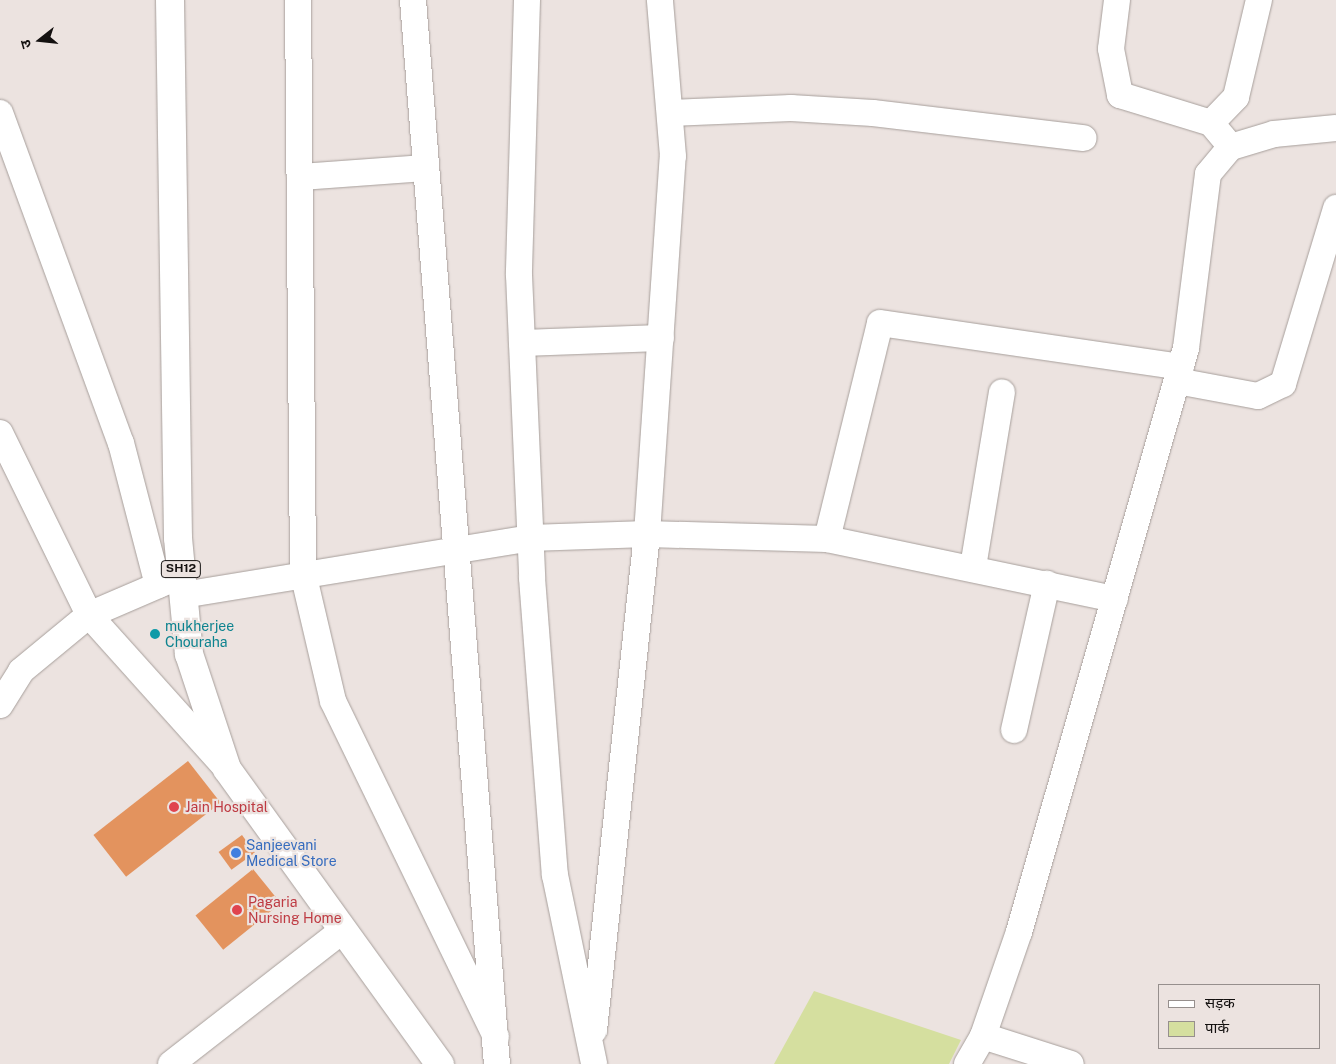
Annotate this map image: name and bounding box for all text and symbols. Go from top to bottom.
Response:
north arrow [15,15,65,65]
text: उ [17,38,34,50]
road number: SH12 [160,560,202,578]
place label: mukherjee Chouraha [165,618,234,650]
marker: mukherjee Chouraha [149,628,161,640]
place label: Jain Hospital [185,799,268,815]
marker: Jain Hospital [167,800,181,814]
place label: Sanjeevani Medical Store [246,837,337,870]
marker: Sanjeevani Medical Store [230,847,242,859]
place label: Pagaria Nursing Home [248,894,342,926]
marker: Pagaria Nursing Home [230,903,244,917]
legend [1158,984,1321,1049]
text: सड़क [1205,994,1235,1011]
text: पार्क [1205,1019,1229,1036]

